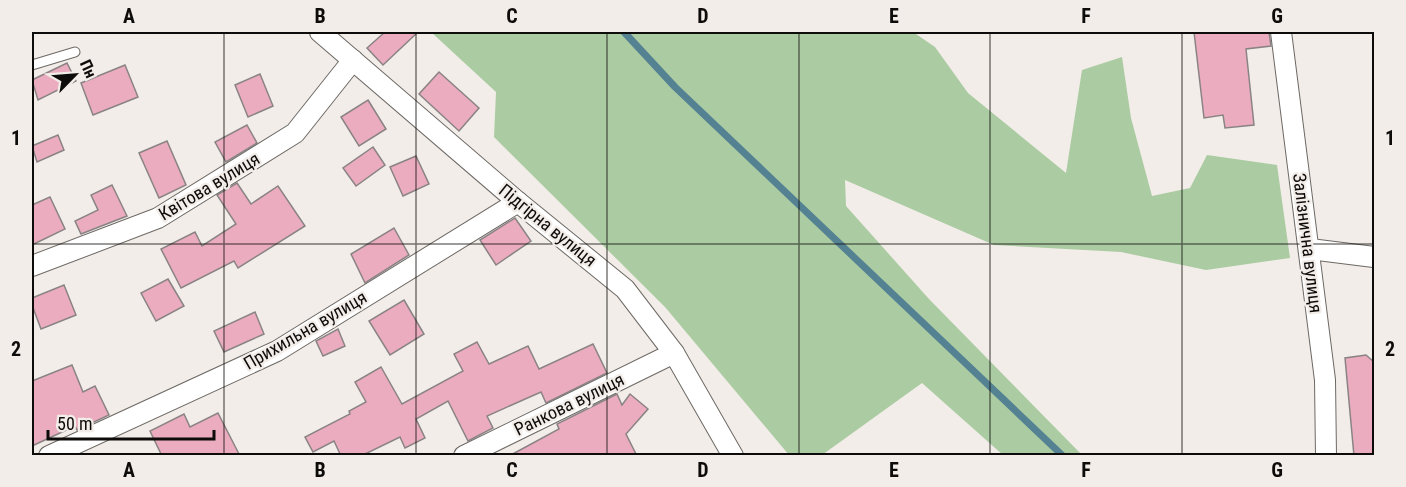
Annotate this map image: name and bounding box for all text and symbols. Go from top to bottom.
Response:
text: A [123,4,135,28]
text: B [314,4,326,28]
text: C [506,4,518,28]
text: D [697,4,709,28]
text: E [889,4,899,28]
text: F [1081,4,1091,28]
text: G [1271,4,1283,28]
north arrow [45,45,105,105]
text: Пн [76,57,101,81]
text: 1 [11,126,21,150]
text: 1 [1385,126,1395,150]
street label: Квітова вулиця [155,148,263,224]
street label: Залізнична вулиця [1289,172,1327,314]
street label: Підгірна вулиця [495,179,601,271]
street label: Прихильна вулиця [240,286,370,374]
text: 2 [11,337,21,361]
text: 2 [1385,337,1395,361]
street label: Ранкова вулиця [511,368,627,440]
scale bar [48,403,214,441]
text: 50 m [57,413,92,434]
text: A [123,458,135,482]
text: B [314,458,326,482]
text: C [506,458,518,482]
text: D [697,458,709,482]
text: E [889,458,899,482]
text: F [1081,458,1091,482]
text: G [1271,458,1283,482]

